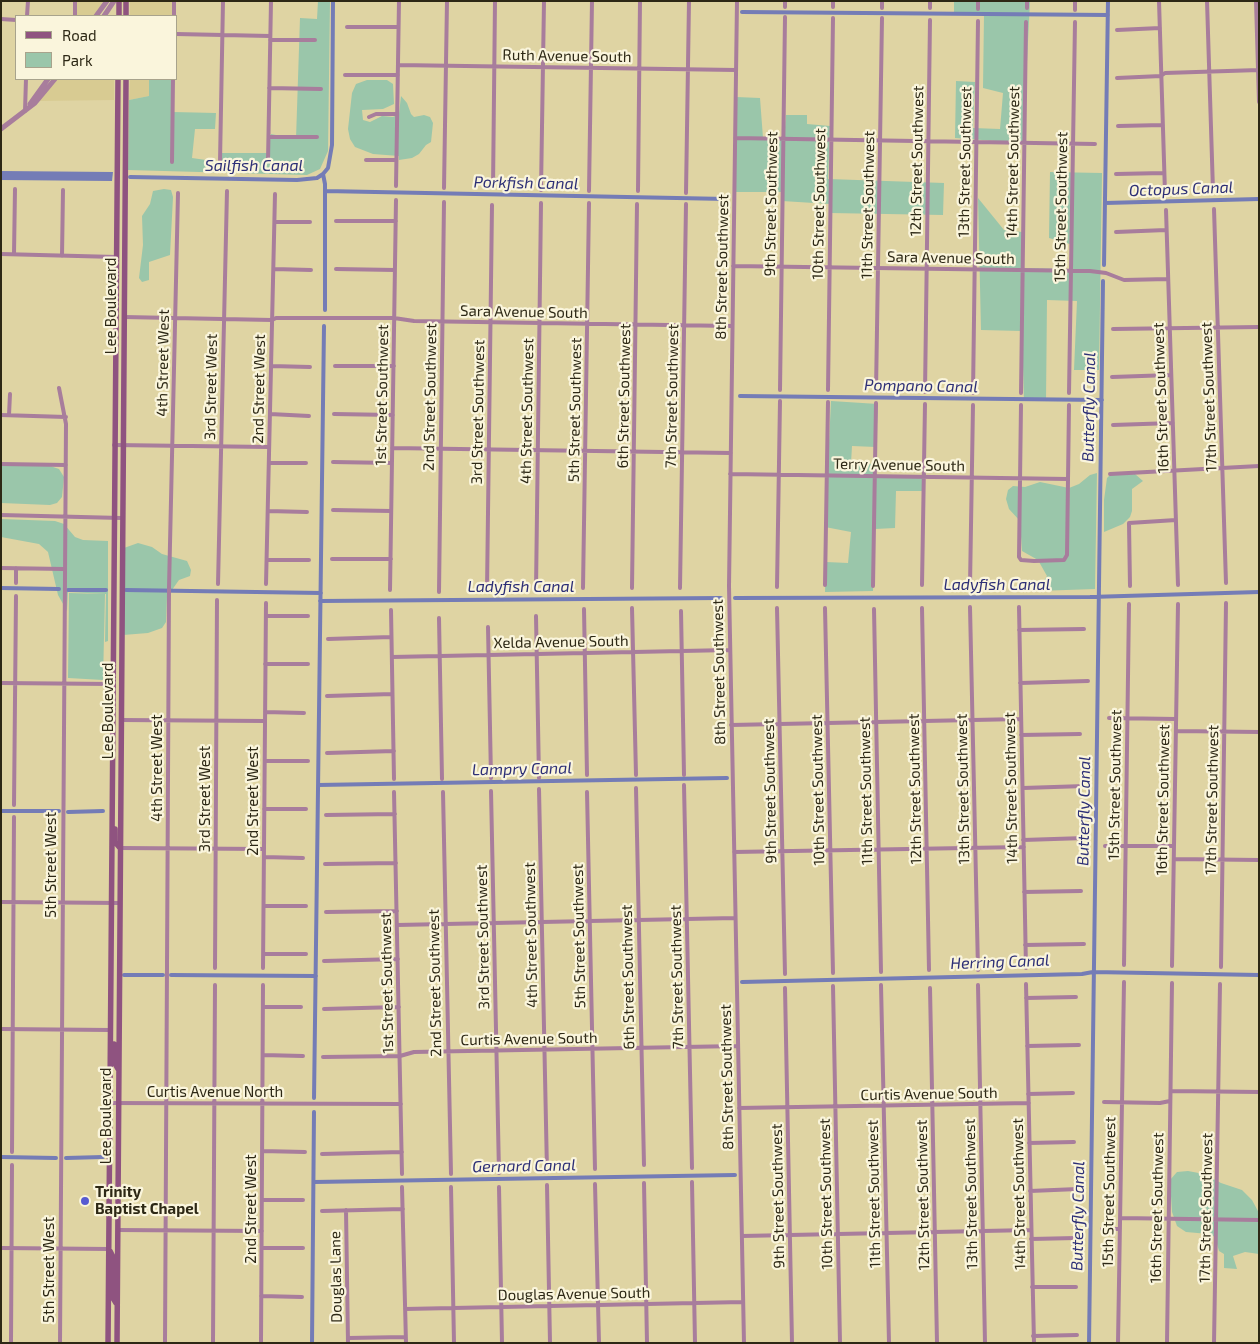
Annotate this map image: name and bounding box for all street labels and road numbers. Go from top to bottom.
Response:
street label: Ruth Avenue South [502,46,632,66]
street label: 12th Street Southwest [907,85,927,237]
street label: 13th Street Southwest [955,86,975,238]
street label: 14th Street Southwest [1003,86,1023,238]
street label: 10th Street Southwest [809,128,829,280]
street label: 9th Street Southwest [761,131,781,277]
street label: 11th Street Southwest [858,131,878,279]
street label: 15th Street Southwest [1051,132,1071,282]
street label: 8th Street Southwest [712,194,732,340]
street label: Sara Avenue South [887,248,1015,268]
street label: Lee Boulevard [102,258,120,354]
street label: Sara Avenue South [460,302,588,322]
street label: 4th Street West [153,309,173,417]
street label: 16th Street Southwest [1149,322,1173,474]
street label: 17th Street Southwest [1197,322,1221,472]
street label: 2nd Street Southwest [420,323,440,471]
street label: 6th Street Southwest [614,323,634,469]
street label: 1st Street Southwest [372,324,392,466]
street label: 7th Street Southwest [662,324,682,468]
street label: 3rd Street West [201,334,221,440]
street label: 2nd Street West [249,334,269,444]
street label: 4th Street Southwest [517,338,537,484]
street label: 5th Street Southwest [565,338,585,482]
street label: 3rd Street Southwest [468,339,488,485]
street label: Terry Avenue South [833,455,965,475]
street label: 8th Street Southwest [709,599,729,745]
street label: Xelda Avenue South [493,632,629,652]
street label: Lee Boulevard [99,663,117,759]
street label: 15th Street Southwest [1105,710,1125,860]
street label: 14th Street Southwest [1001,712,1021,864]
street label: 12th Street Southwest [905,713,925,865]
street label: 13th Street Southwest [953,713,973,865]
street label: 4th Street West [148,714,166,822]
street label: 10th Street Southwest [808,714,828,866]
street label: 11th Street Southwest [856,717,876,865]
street label: 9th Street Southwest [760,718,780,864]
street label: 16th Street Southwest [1153,724,1173,876]
street label: 17th Street Southwest [1202,725,1222,875]
street label: 3rd Street West [196,746,214,852]
street label: 2nd Street West [244,746,262,856]
street label: 5th Street West [42,812,60,918]
street label: 4th Street Southwest [521,862,541,1008]
street label: 3rd Street Southwest [473,864,493,1010]
street label: 5th Street Southwest [569,864,589,1008]
street label: 6th Street Southwest [618,904,638,1050]
street label: 7th Street Southwest [667,905,687,1049]
street label: 2nd Street Southwest [425,909,445,1057]
street label: 1st Street Southwest [377,912,397,1054]
street label: 8th Street Southwest [717,1004,737,1150]
street label: Curtis Avenue South [460,1029,598,1049]
street label: Lee Boulevard [97,1068,115,1164]
street label: Curtis Avenue North [147,1083,283,1101]
street label: Curtis Avenue South [860,1084,998,1104]
street label: 15th Street Southwest [1099,1117,1119,1267]
street label: 10th Street Southwest [816,1118,836,1270]
street label: 13th Street Southwest [961,1118,981,1270]
street label: 14th Street Southwest [1009,1118,1029,1270]
street label: 12th Street Southwest [913,1119,933,1271]
street label: 11th Street Southwest [864,1120,884,1268]
street label: 9th Street Southwest [768,1123,788,1269]
street label: 16th Street Southwest [1147,1132,1167,1284]
street label: 17th Street Southwest [1196,1133,1216,1283]
street label: 2nd Street West [242,1154,260,1264]
street label: 5th Street West [40,1217,58,1323]
street label: Douglas Lane [326,1231,346,1323]
street label: Douglas Avenue South [498,1284,650,1304]

